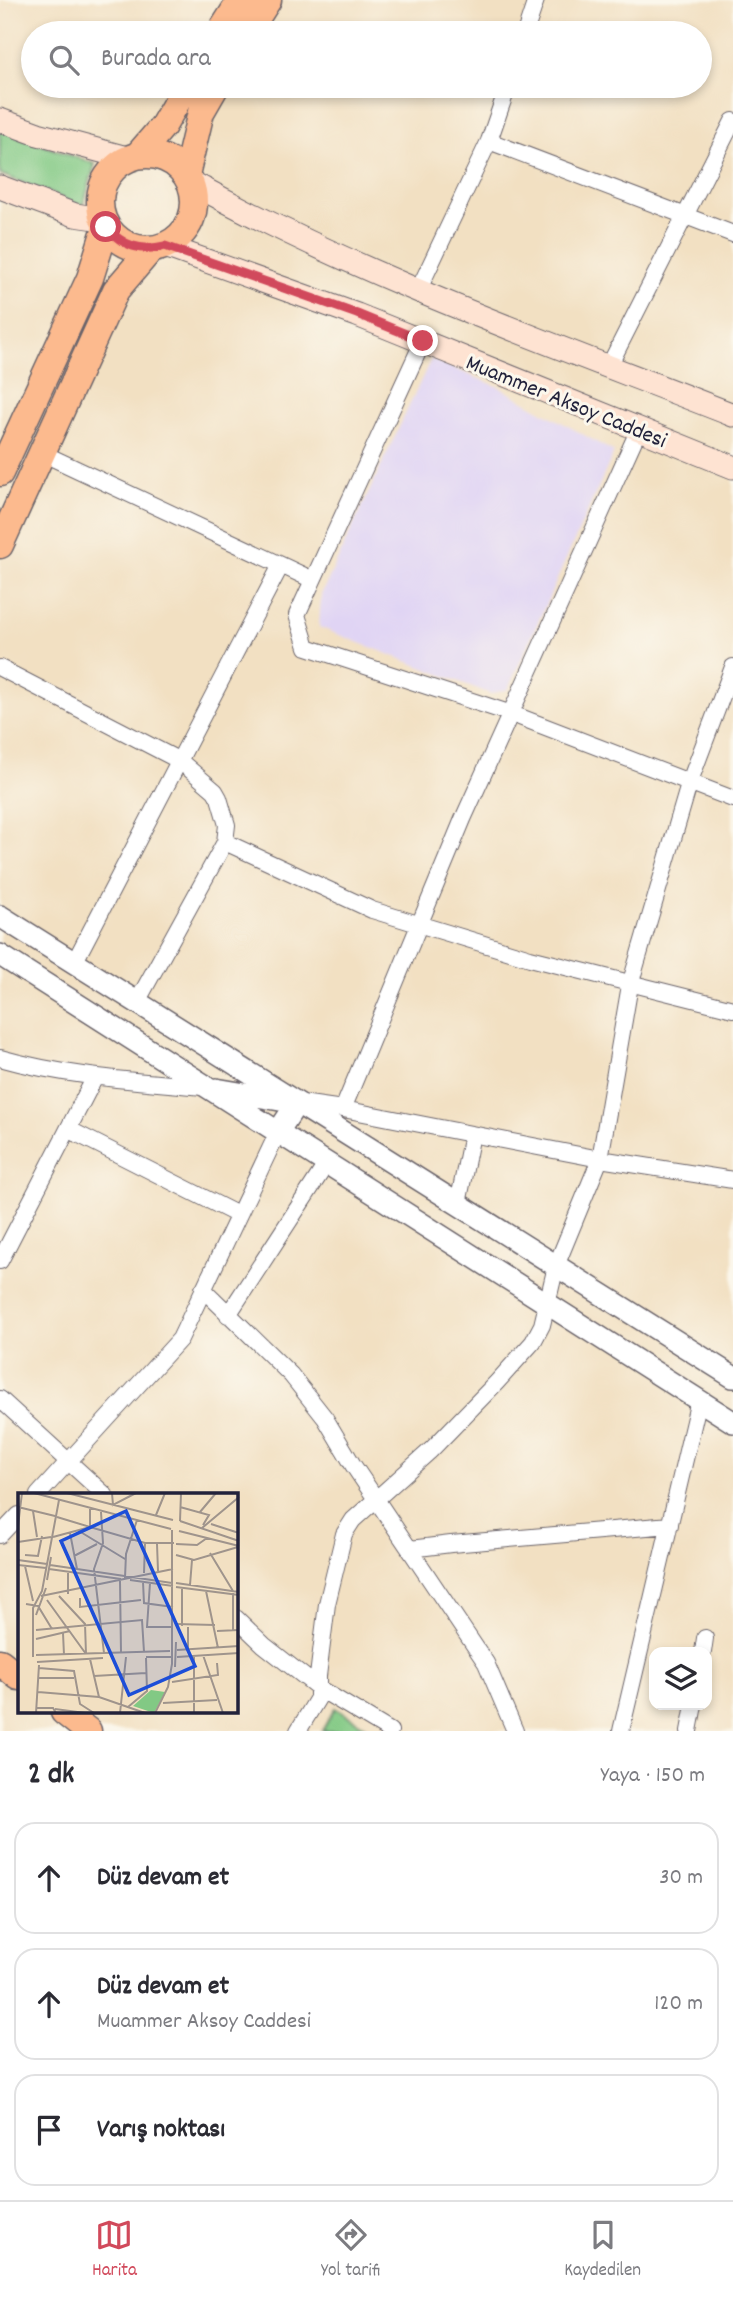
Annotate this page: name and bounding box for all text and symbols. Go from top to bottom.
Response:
search box [21,21,712,98]
icon: search [45,41,83,79]
text: Burada ara [101,41,211,78]
route start [90,211,121,242]
route end [407,325,438,356]
street label: Muammer Aksoy Caddesi [460,348,671,459]
inset map [18,1493,238,1714]
map controls [649,1647,712,1710]
button: layers [649,1647,712,1710]
text: 2 dk [28,1755,74,1798]
text: Yaya · 150 m [601,1760,705,1793]
icon: ahead [30,1859,68,1897]
text: Düz devam et [97,1860,229,1897]
text: 30 m [659,1862,703,1895]
text: Düz devam et [97,1969,229,2006]
icon: ahead [30,1985,68,2023]
text: 120 m [654,1988,703,2021]
text: Muammer Aksoy Caddesi [97,2006,311,2039]
icon: arrive [30,2111,68,2149]
text: Varış noktası [97,2112,225,2149]
tab: Harita [92,2216,137,2285]
tab: Yol tarifi [321,2216,380,2285]
tab: Kaydedilen [564,2216,641,2285]

